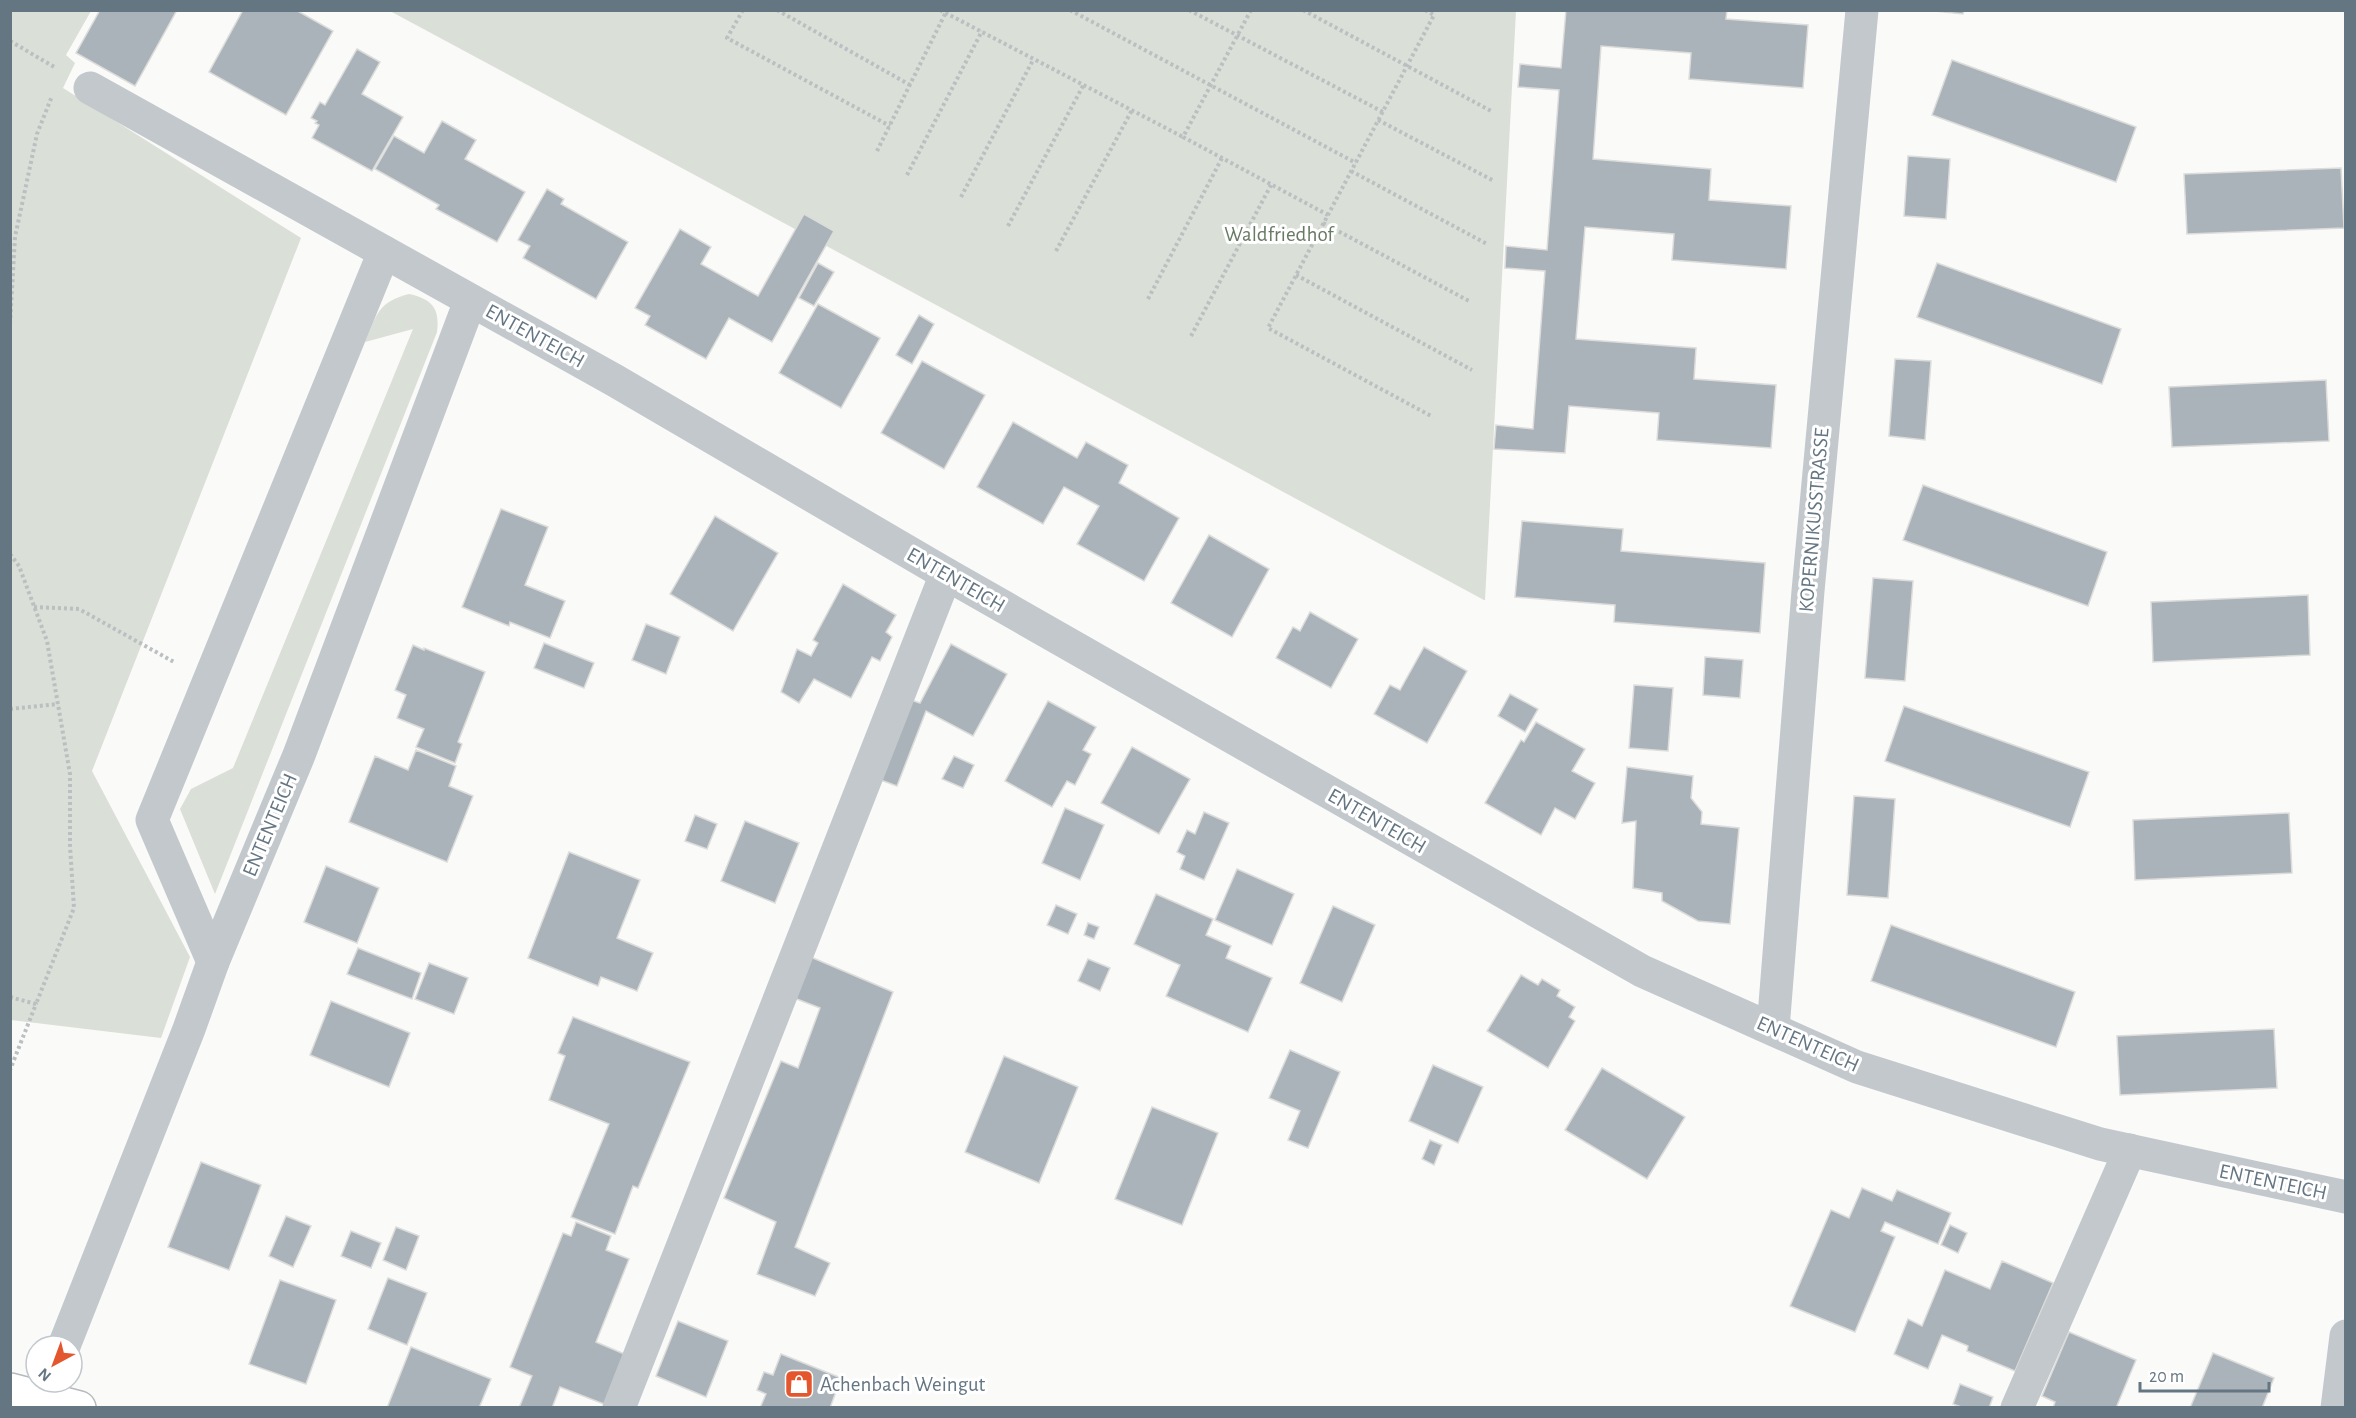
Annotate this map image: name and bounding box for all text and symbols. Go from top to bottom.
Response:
park label: Waldfriedhof [1224,224,1335,245]
street label: ENTENTEICH [482,300,588,372]
street label: KOPERNIKUSSTRASSE [1795,427,1833,613]
street label: ENTENTEICH [903,544,1009,616]
street label: ENTENTEICH [239,770,301,880]
street label: ENTENTEICH [1324,785,1430,857]
street label: ENTENTEICH [1754,1012,1862,1076]
street label: ENTENTEICH [2217,1160,2329,1204]
north arrow [24,1334,84,1394]
scale bar [2140,1355,2269,1393]
text: N [35,1365,54,1384]
shop icon: Achenbach Weingut [783,1368,815,1400]
text: 20 m [2149,1368,2184,1386]
place label: Achenbach Weingut [820,1374,986,1395]

